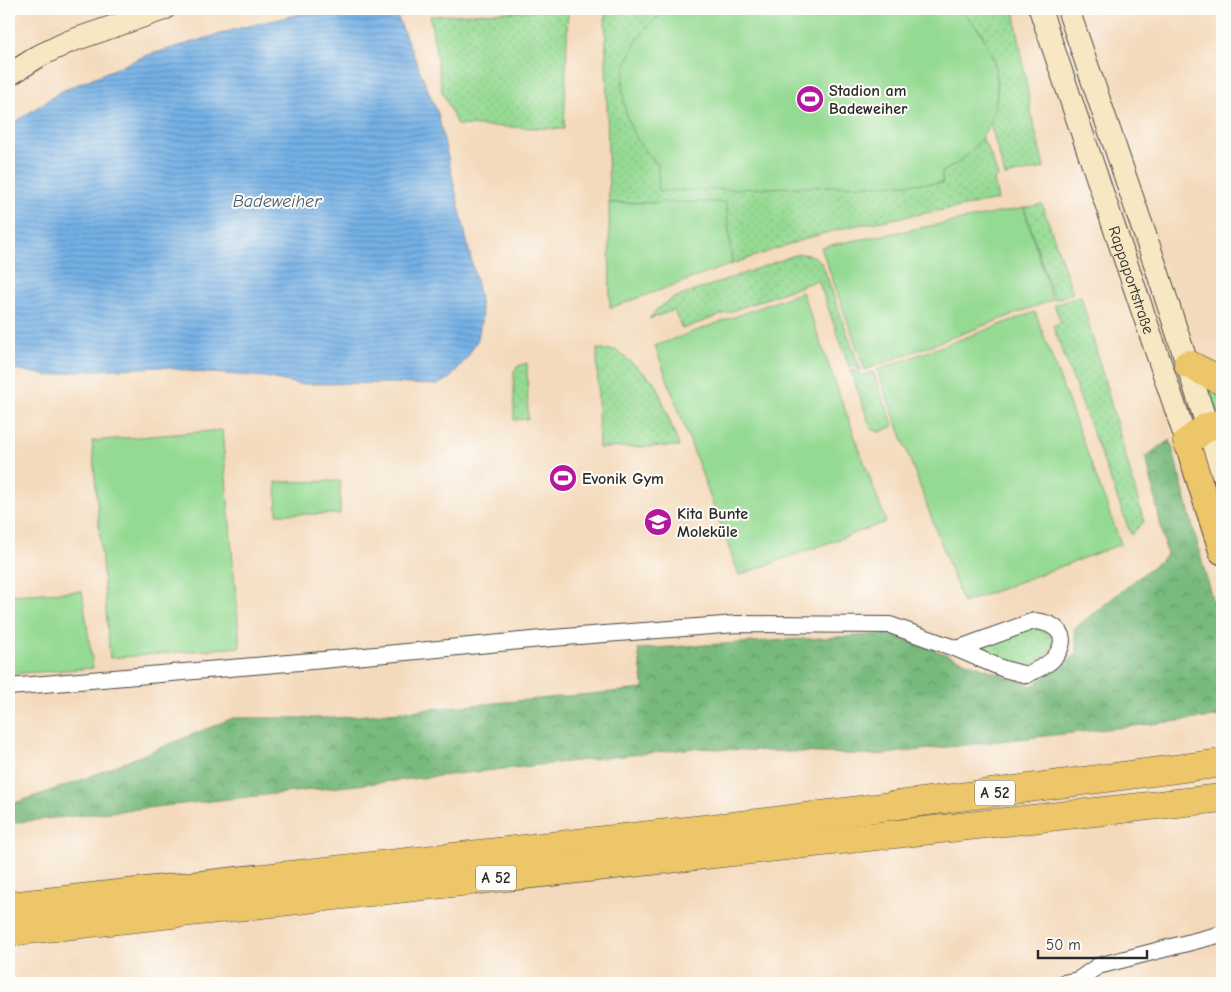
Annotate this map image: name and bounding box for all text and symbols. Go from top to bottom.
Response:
place label: Stadion am Badeweiher [829,82,908,118]
sports icon: Stadion am Badeweiher [795,84,825,114]
water label: Badeweiher [233,191,322,212]
street label: Rappaportstraße [1104,224,1158,336]
sports icon: Evonik Gym [548,463,578,493]
place label: Evonik Gym [582,470,664,488]
place label: Kita Bunte Moleküle [677,505,748,541]
school or university icon: Kita Bunte Moleküle [643,507,673,537]
road number: A 52 [975,780,1015,806]
road number: A 52 [476,866,516,890]
scale bar [1038,927,1147,959]
text: 50 m [1046,936,1081,954]

